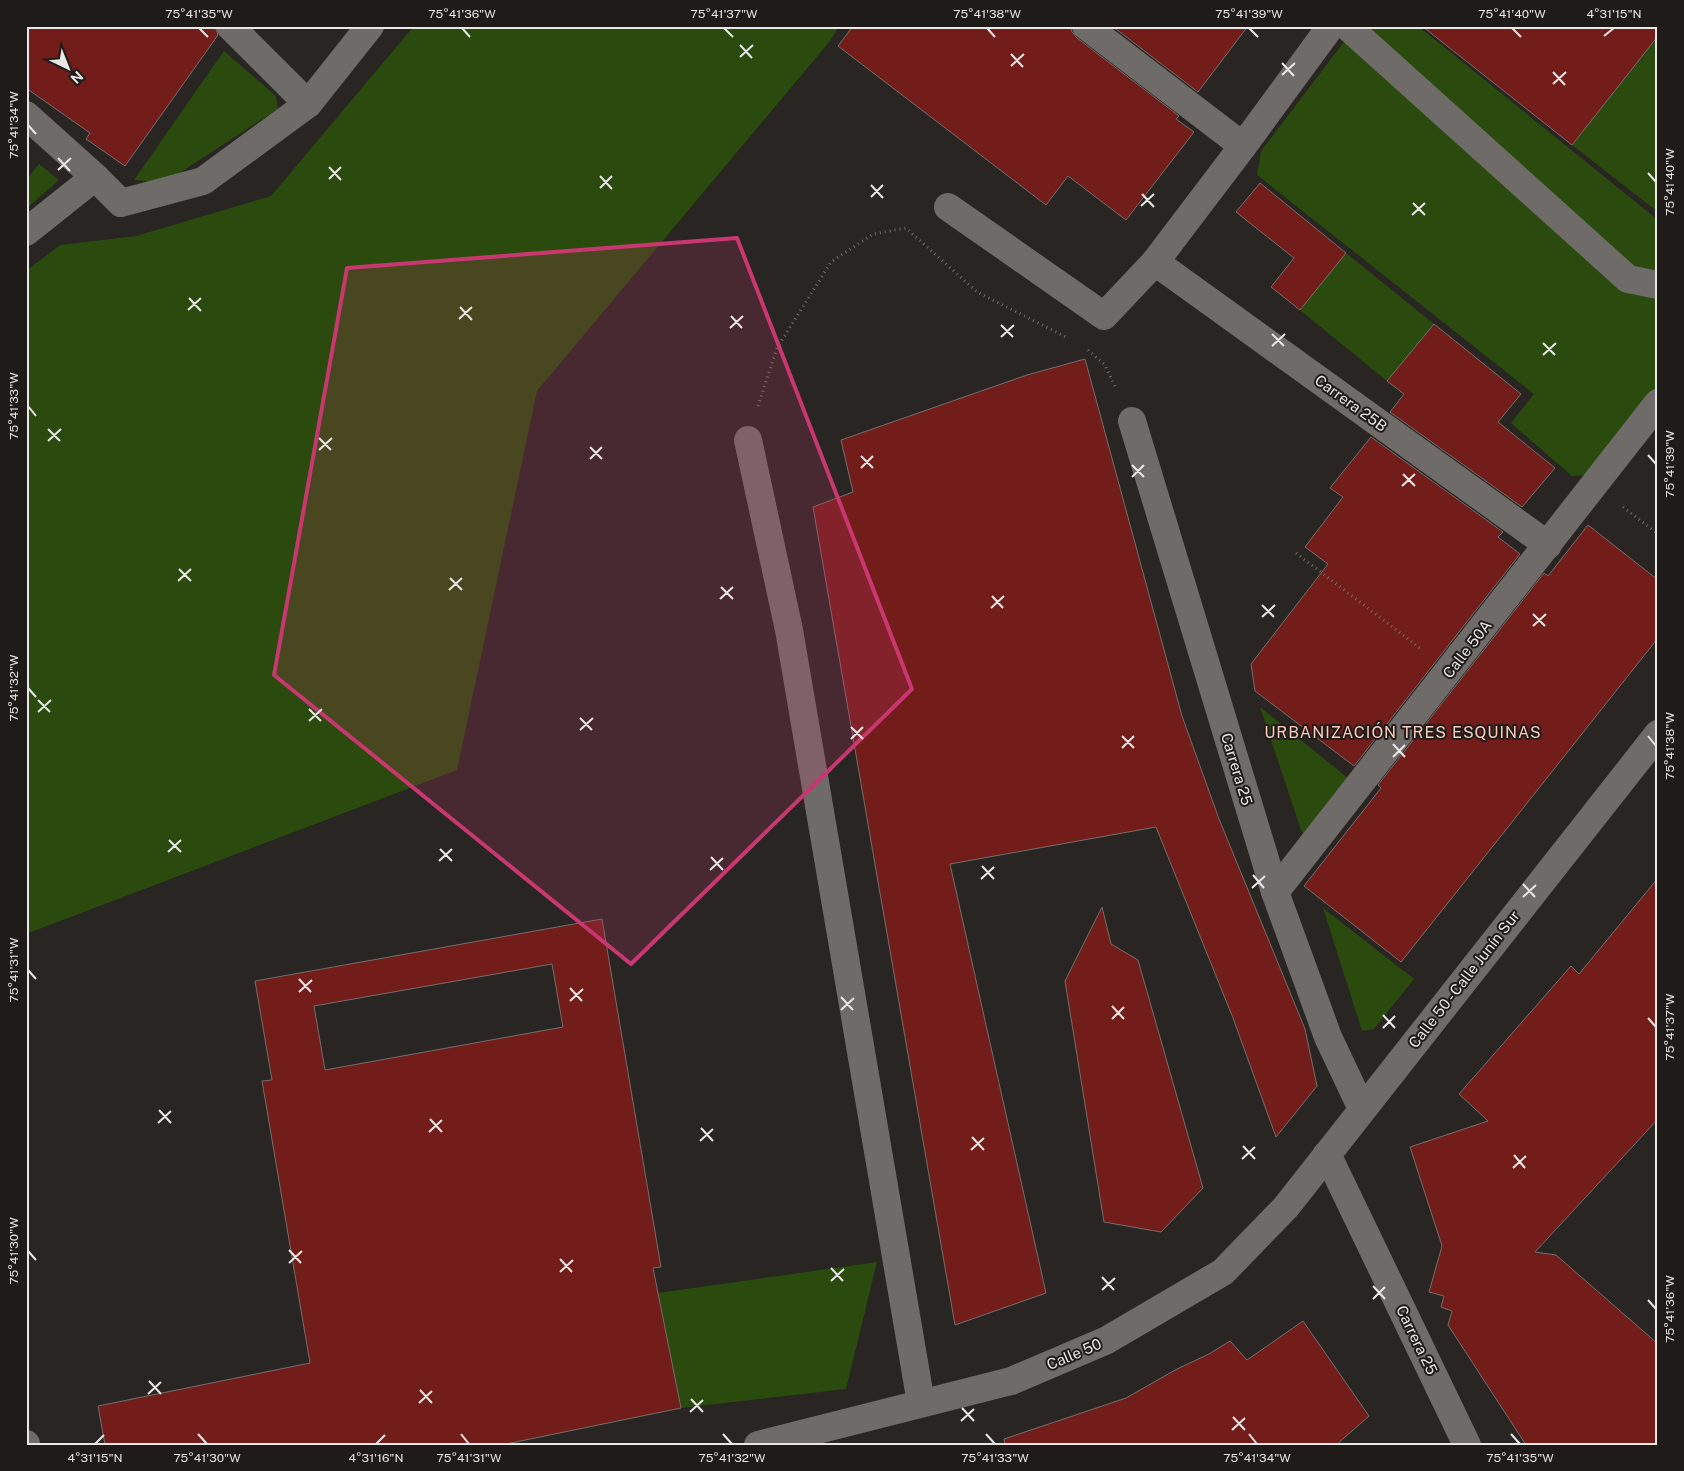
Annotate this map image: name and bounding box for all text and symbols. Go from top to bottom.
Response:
text: 75°41'35"W [165,7,233,21]
text: 75°41'36"W [428,7,496,21]
text: 75°41'37"W [691,7,758,21]
text: 75°41'38"W [953,7,1021,21]
text: 75°41'39"W [1215,7,1283,21]
text: 75°41'40"W [1478,7,1546,21]
text: 4°31'15"N [1586,7,1642,21]
north arrow [42,42,92,92]
text: N [67,68,86,87]
text: 75°41'34"W [7,91,21,159]
text: 75°41'40"W [1663,148,1677,216]
street label: Carrera 25B [1312,371,1390,435]
text: 75°41'33"W [7,372,21,440]
text: 75°41'39"W [1663,430,1677,498]
street label: Calle 50A [1439,617,1495,681]
text: 75°41'32"W [7,654,21,722]
text: 75°41'38"W [1663,712,1677,780]
district label: URBANIZACIÓN TRES ESQUINAS [1264,722,1542,742]
street label: Carrera 25 [1218,731,1256,807]
street label: Calle 50 - Calle Junín Sur [1405,907,1523,1051]
text: 75°41'31"W [7,937,21,1002]
text: 75°41'37"W [1663,993,1677,1060]
text: 75°41'30"W [7,1217,21,1285]
text: 75°41'36"W [1663,1275,1677,1343]
street label: Carrera 25 [1393,1303,1441,1377]
street label: Calle 50 [1044,1335,1104,1373]
text: 4°31'15"N [67,1451,123,1465]
text: 75°41'30"W [173,1451,241,1465]
text: 4°31'16"N [348,1451,404,1465]
text: 75°41'31"W [437,1451,502,1465]
text: 75°41'32"W [698,1451,766,1465]
text: 75°41'33"W [961,1451,1029,1465]
text: 75°41'34"W [1223,1451,1291,1465]
text: 75°41'35"W [1486,1451,1554,1465]

